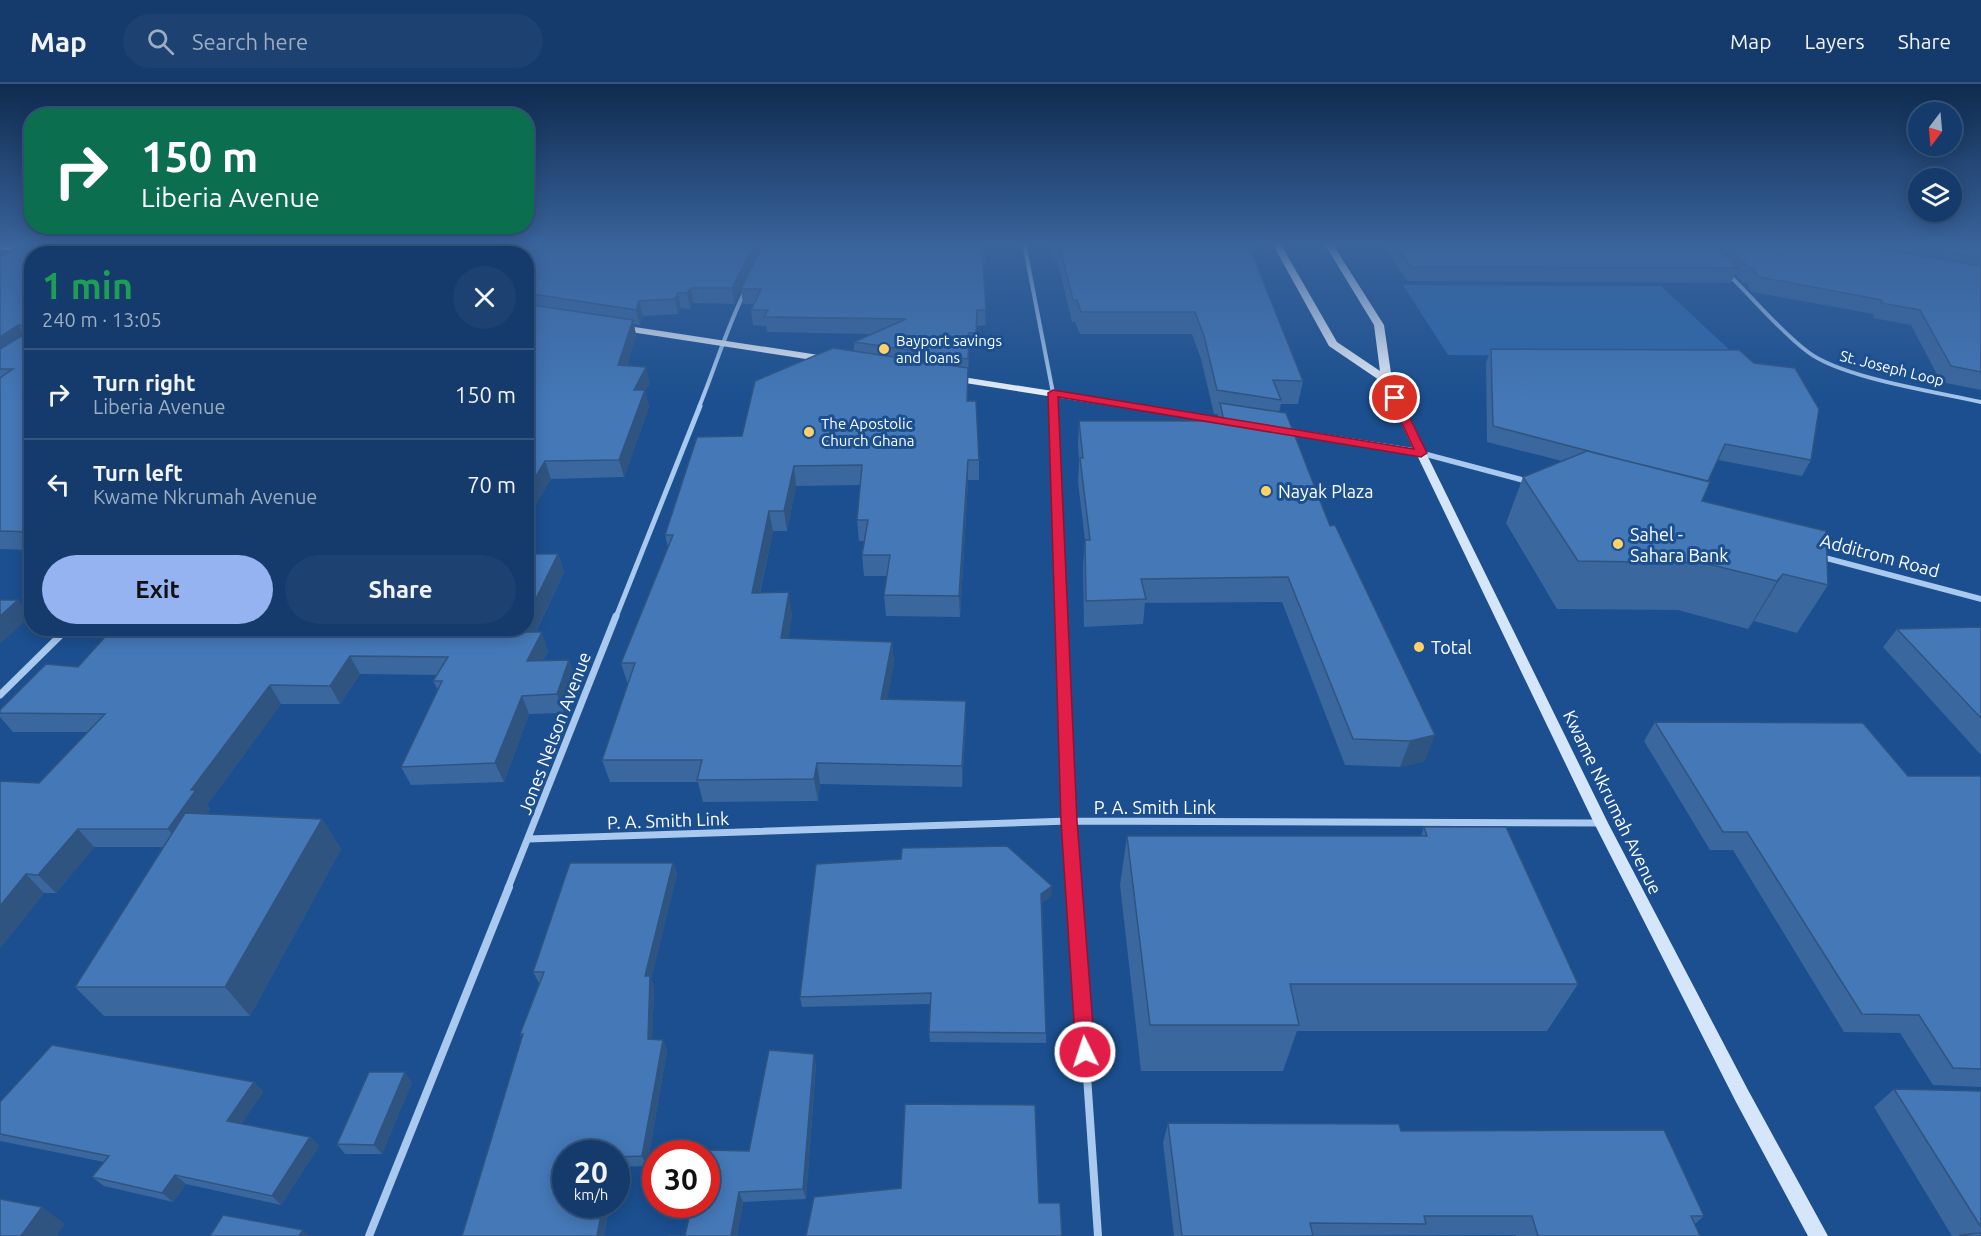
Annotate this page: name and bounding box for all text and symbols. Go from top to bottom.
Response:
search box [123,14,543,68]
icon: search [144,25,177,58]
text: Map [30,26,87,57]
text: Search here [192,29,308,54]
text: Map [1730,29,1771,53]
text: Layers [1804,29,1865,53]
text: Share [1898,29,1951,53]
north arrow [1908,102,1962,156]
map controls [1908,102,1962,222]
icon: right [42,132,120,210]
text: 150 m [141,133,258,180]
button: layers [1908,168,1962,222]
text: Liberia Avenue [141,182,320,212]
text: 1 min [42,265,133,306]
button: close [453,266,516,329]
text: 240 m · 13:05 [42,308,162,331]
place label: Bayport savings and loans [896,332,1002,366]
marker: Bayport savings and loans [877,342,891,356]
street label: St. Joseph Loop [1838,347,1946,389]
text: Turn right [93,370,195,395]
pin [1369,372,1420,423]
icon: right [42,378,75,411]
icon: arrive [1378,381,1411,414]
text: 150 m [455,382,516,407]
text: Liberia Avenue [93,395,225,418]
place label: The Apostolic Church Ghana [821,415,914,449]
marker: The Apostolic Church Ghana [802,425,816,439]
text: Turn left [93,460,183,485]
icon: left [42,468,75,501]
text: 70 m [467,472,516,497]
place label: Nayak Plaza [1278,481,1373,501]
marker: Nayak Plaza [1259,484,1273,498]
text: Kwame Nkrumah Avenue [93,485,317,508]
place label: Sahel - Sahara Bank [1630,524,1728,565]
street label: Additrom Road [1818,529,1942,581]
marker: Sahel - Sahara Bank [1611,537,1625,551]
button: Exit [42,555,273,624]
button: Share [285,555,516,624]
place label: Total [1431,637,1472,657]
marker: Total [1412,640,1426,654]
street label: Jones Nelson Avenue [514,649,594,817]
street label: Kwame Nkrumah Avenue [1560,707,1666,897]
street label: P. A. Smith Link [1094,797,1216,817]
street label: P. A. Smith Link [607,808,729,832]
position arrow [1053,1020,1117,1084]
speed limit sign: 30 [642,1140,720,1218]
text: 20 [574,1155,608,1189]
text: km/h [574,1186,608,1203]

